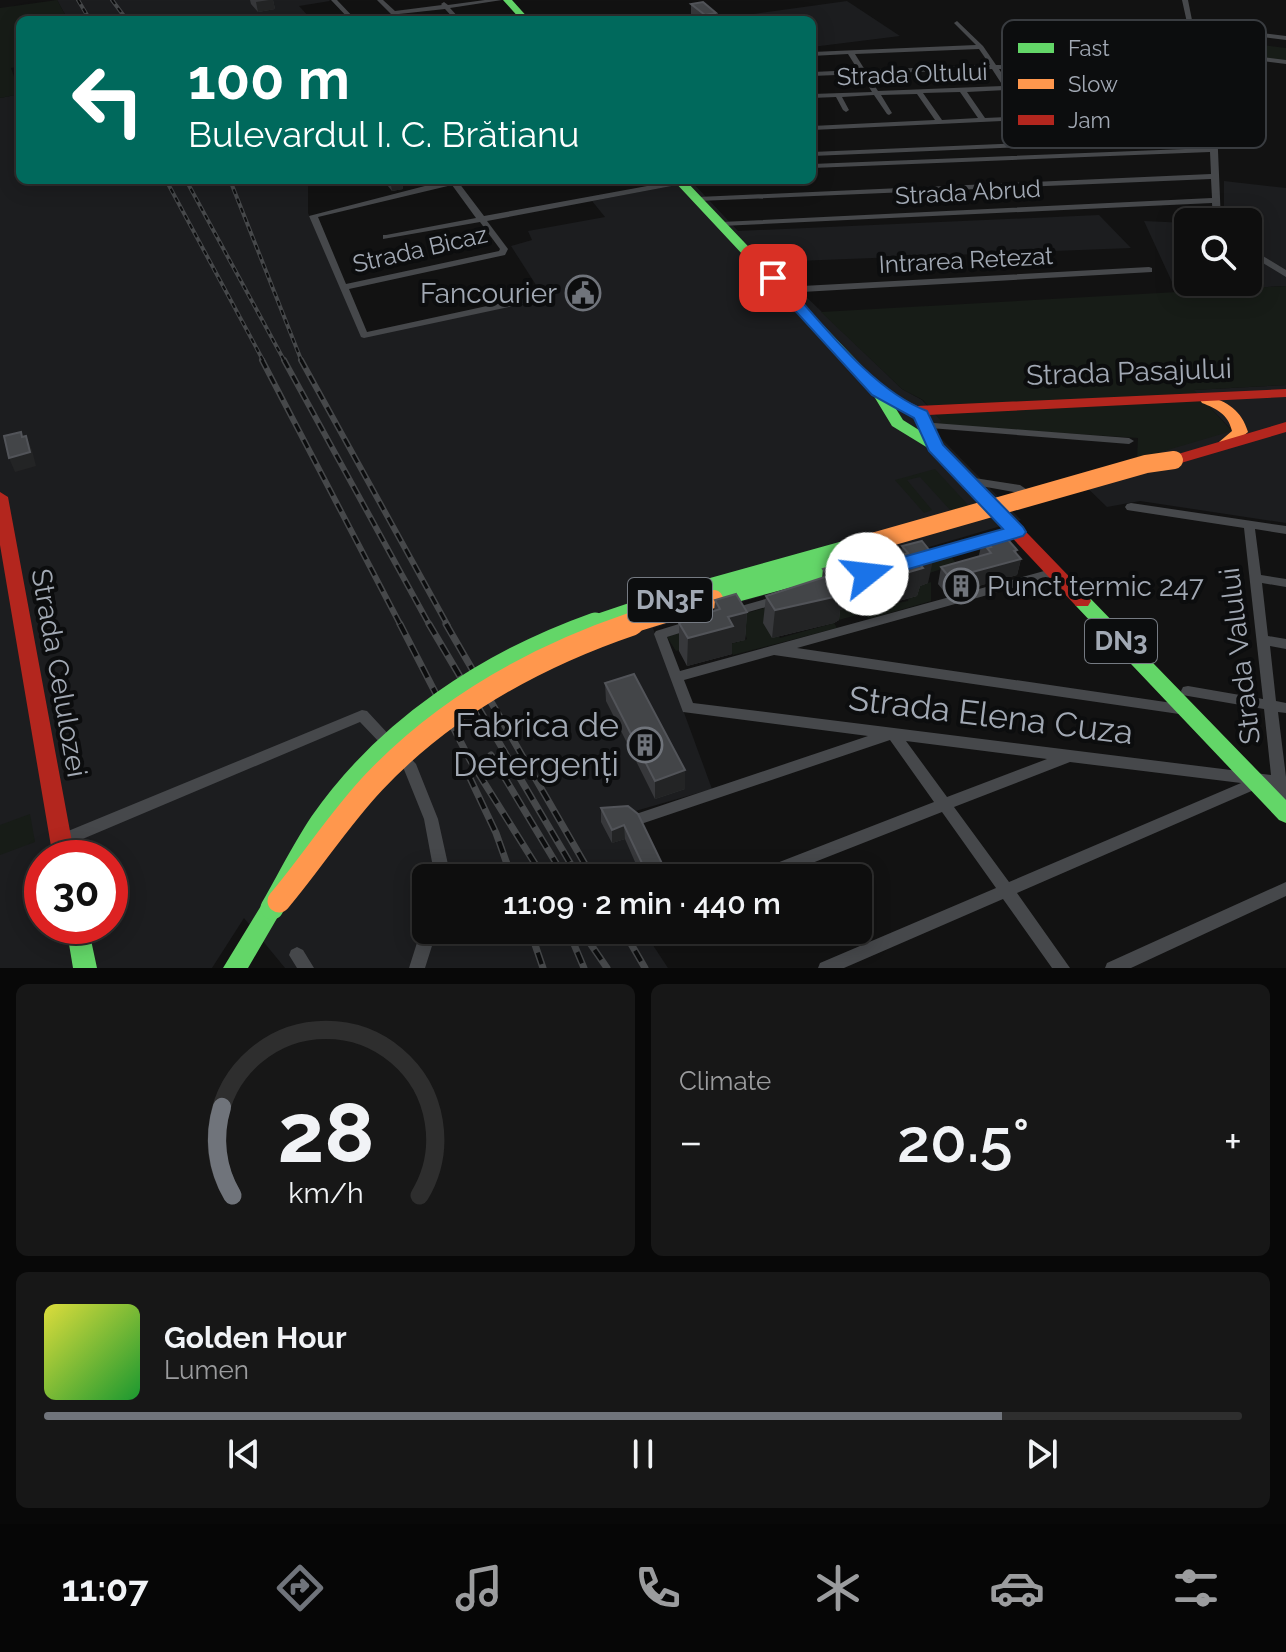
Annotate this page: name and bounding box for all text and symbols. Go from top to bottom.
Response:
legend [1002,20,1266,148]
text: Fast [1068,35,1110,61]
text: 100 m [188,46,350,112]
icon: left [56,48,160,152]
street label: Strada Oltului [836,57,988,91]
text: Slow [1068,71,1118,97]
text: Jam [1068,107,1111,133]
text: Bulevardul I. C. Brătianu [188,113,579,155]
street label: Strada Abrud [894,174,1042,210]
map controls [1174,208,1262,296]
button: search [1174,208,1262,296]
street label: Strada Bicaz [350,219,490,279]
street label: Intrarea Retezat [878,241,1054,279]
pin [739,244,807,312]
icon: arrive [751,256,795,300]
public building icon: Fancourier [564,274,602,312]
place label: Fancourier [420,277,557,310]
street label: Strada Pasajului [1026,352,1232,392]
position arrow [825,532,909,616]
street label: Strada Celulozei [24,566,94,780]
street label: Strada Valului [1213,566,1267,746]
building icon: Punct termic 247 [942,567,980,605]
place label: Punct termic 247 [987,570,1204,603]
road number: DN3F [628,578,712,622]
road number: DN3 [1085,619,1157,663]
street label: Strada Elena Cuza [847,678,1135,752]
place label: Fabrica de Detergenți [453,705,619,784]
building icon: Fabrica de Detergenți [626,726,664,764]
speed limit sign: 30 [24,840,128,944]
text: 11:09 · 2 min · 440 m [503,886,781,921]
text: Climate [679,1066,771,1096]
text: 28 [277,1084,374,1181]
text: 20.5° [897,1106,1029,1176]
text: − [679,1116,703,1167]
text: + [1224,1116,1242,1167]
text: km/h [288,1176,363,1210]
text: Golden Hour [164,1320,347,1355]
text: Lumen [164,1355,249,1385]
icon: previous [222,1432,266,1476]
icon: pause [621,1432,665,1476]
icon: next [1020,1432,1064,1476]
icon: directions [272,1560,328,1616]
icon: music [451,1560,507,1616]
icon: phone [630,1560,686,1616]
icon: climate [810,1560,866,1616]
icon: car [989,1560,1045,1616]
icon: filters [1168,1560,1224,1616]
text: 11:07 [62,1567,148,1609]

